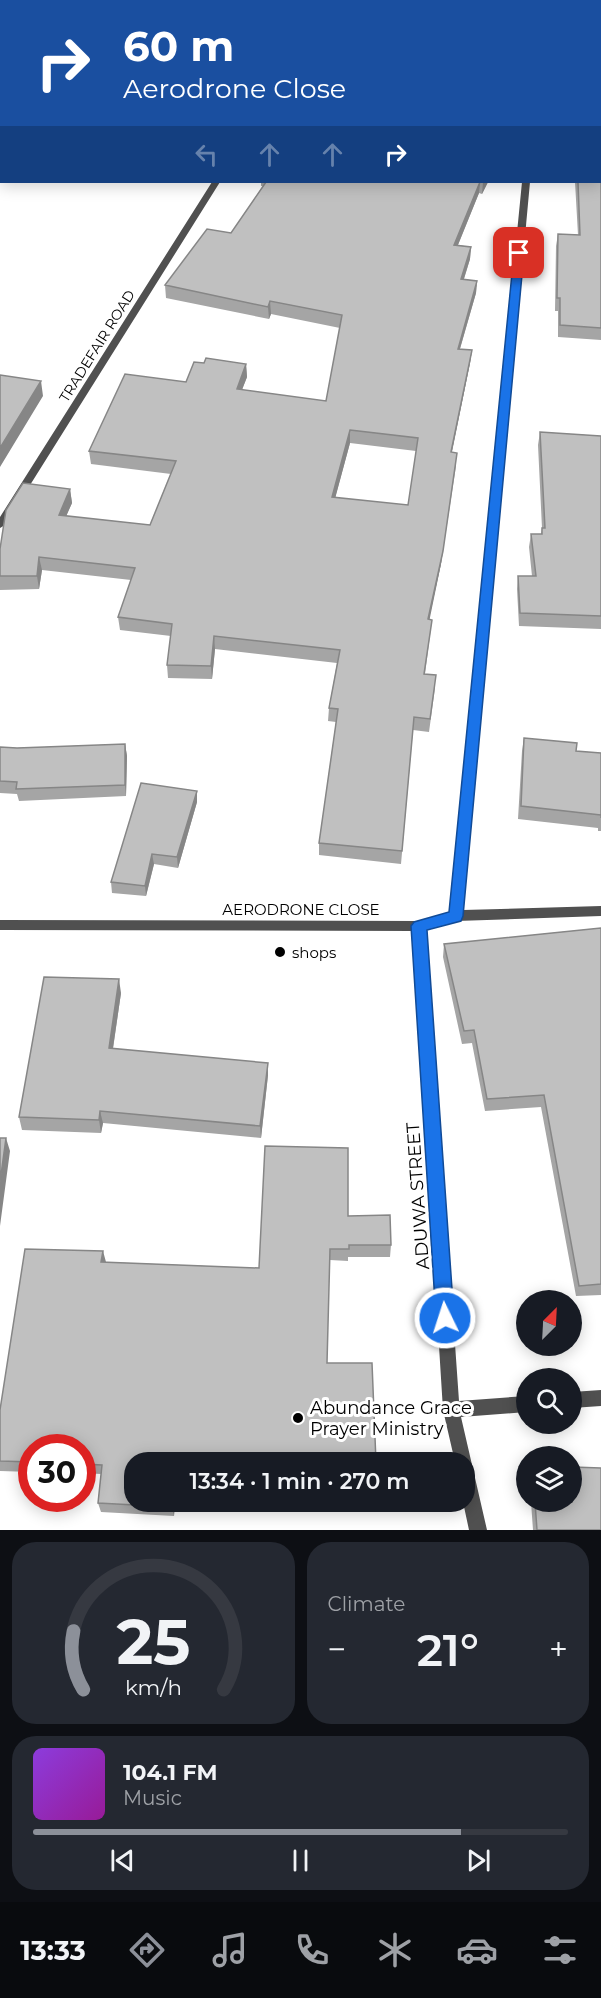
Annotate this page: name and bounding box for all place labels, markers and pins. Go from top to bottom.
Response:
pin [493,227,544,278]
place label: shops [292,943,336,962]
marker: shops [273,945,287,959]
place label: Abundance Grace Prayer Ministry [310,1397,472,1440]
marker: Abundance Grace Prayer Ministry [291,1411,305,1425]

